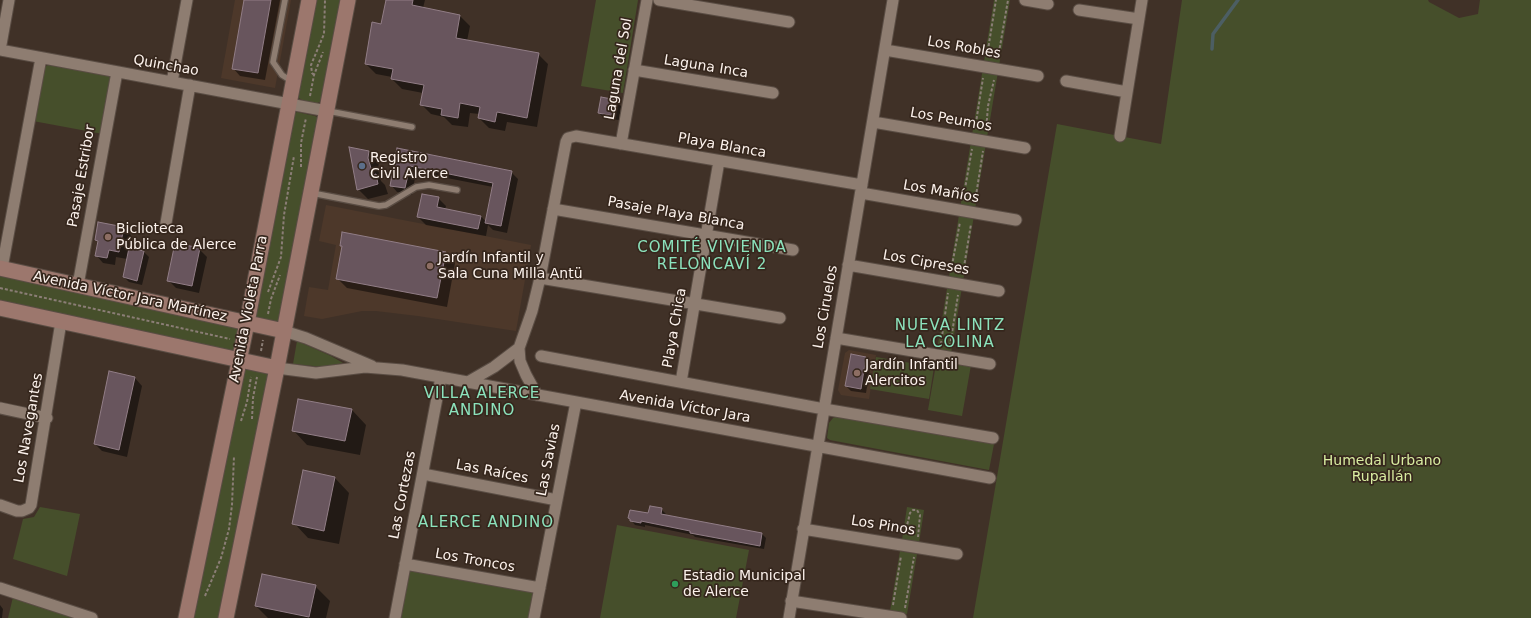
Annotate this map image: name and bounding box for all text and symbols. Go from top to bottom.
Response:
street label: Laguna del Sol [602,17,636,121]
street label: Los Robles [926,33,1002,63]
street label: Quinchao [132,52,200,80]
street label: Laguna Inca [663,52,749,82]
street label: Los Peumos [909,105,993,135]
street label: Pasaje Estribor [65,123,99,229]
street label: Playa Blanca [676,130,768,162]
place label: Registro Civil Alerce [370,150,448,182]
marker: Registro Civil Alerce [357,161,367,171]
street label: Los Mañíos [902,177,980,207]
street label: Pasaje Playa Blanca [606,194,746,234]
place label: Biclioteca Pública de Alerce [116,221,236,254]
marker: Biclioteca Pública de Alerce [103,232,113,242]
street label: Avenida Violeta Parra [227,234,271,384]
district label: COMITÉ VIVIENDA RELONCAVÍ 2 [637,239,787,274]
street label: Los Cipreses [881,247,971,279]
place label: Jardín Infantil y Sala Cuna Milla Antü [438,250,583,282]
marker: Jardín Infantil y Sala Cuna Milla Antü [425,261,435,271]
street label: Los Ciruelos [810,264,842,350]
street label: Avenida Víctor Jara Martínez [31,268,229,326]
street label: Playa Chica [660,287,690,369]
district label: NUEVA LINTZ LA COLINA [895,317,1005,352]
place label: Jardín Infantil Alercitos [865,357,958,390]
marker: Jardín Infantil Alercitos [852,368,862,378]
street label: Los Navegantes [11,372,47,484]
district label: VILLA ALERCE ANDINO [424,385,540,420]
street label: Avenida Víctor Jara [618,387,752,427]
street label: Las Savias [534,422,564,498]
street label: Las Cortezas [386,449,420,541]
park label: Humedal Urbano Rupallán [1323,453,1441,486]
street label: Las Raíces [454,457,530,487]
street label: Los Pinos [850,513,916,539]
district label: ALERCE ANDINO [418,514,554,532]
street label: Los Troncos [434,546,516,576]
place label: Estadio Municipal de Alerce [683,568,806,600]
marker: Estadio Municipal de Alerce [670,579,680,589]

